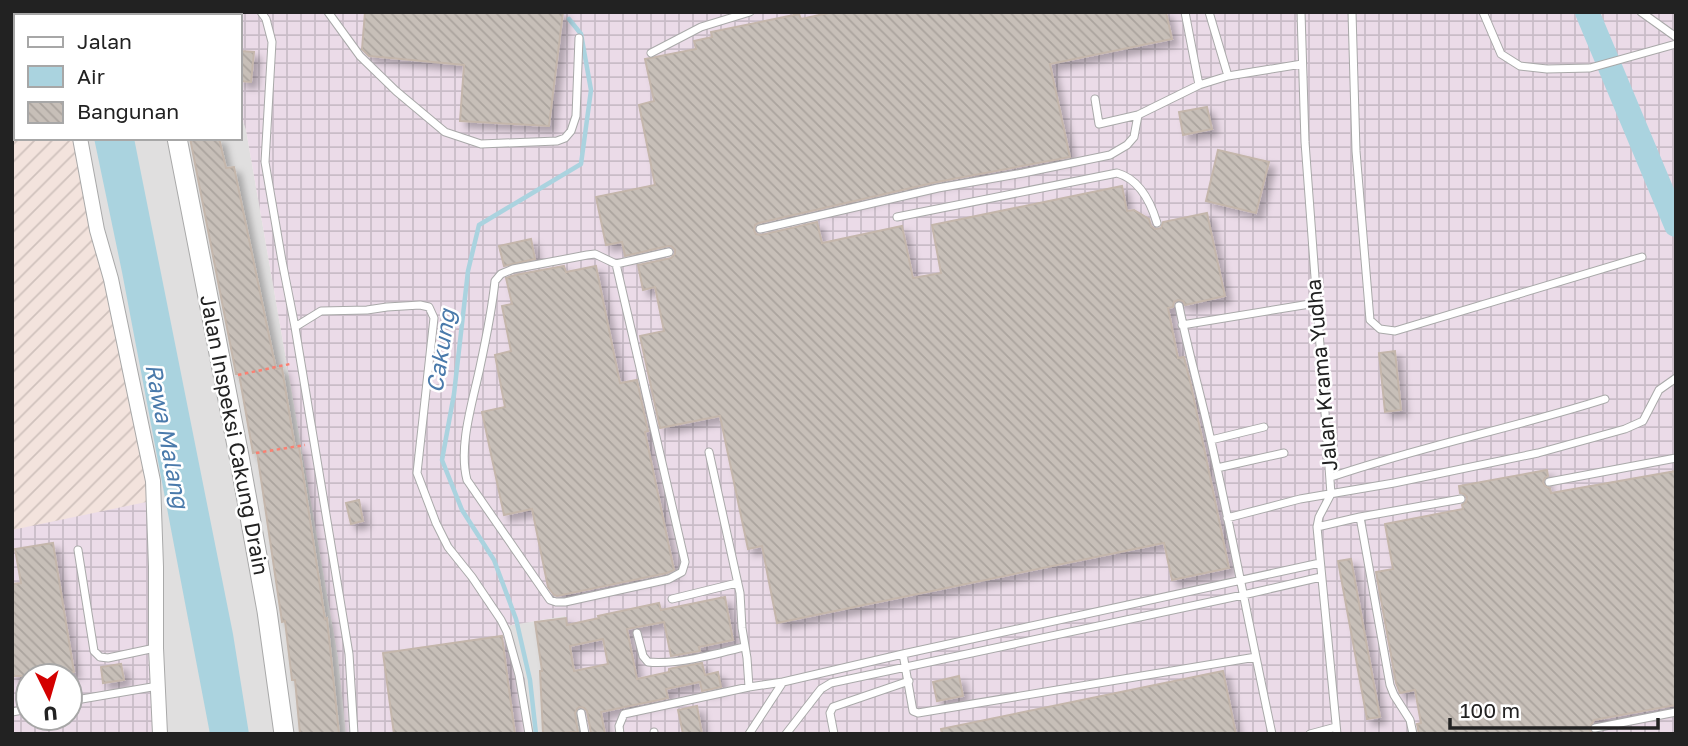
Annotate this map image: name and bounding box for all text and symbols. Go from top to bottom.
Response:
legend [14,14,242,140]
text: Jalan [77,28,132,54]
text: Air [77,63,105,89]
text: Bangunan [77,98,179,124]
street label: Jalan Krama Yudha [1300,278,1342,472]
street label: Jalan Inspeksi Cakung Drain [195,293,275,577]
water label: Cakung [420,305,461,394]
water label: Rawa Malang [140,361,196,512]
north arrow [14,662,84,732]
scale bar [1450,686,1658,730]
text: 100 m [1460,697,1520,723]
text: U [43,702,58,726]

